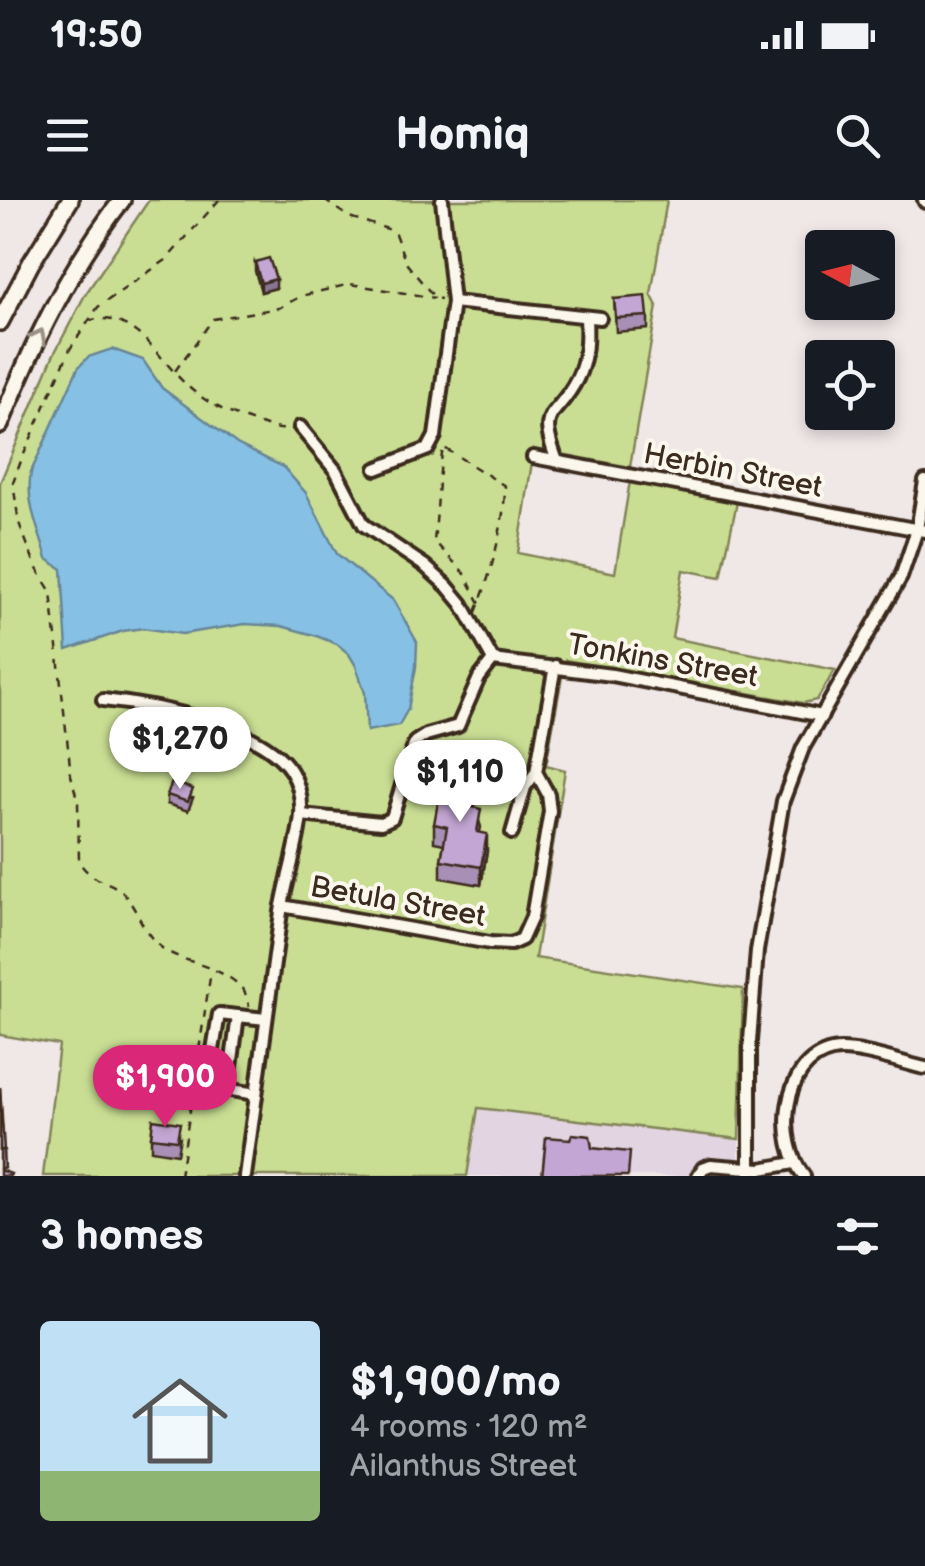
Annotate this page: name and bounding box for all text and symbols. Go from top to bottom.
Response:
text: 19:50 [50,13,143,58]
icon: menu [40,108,95,163]
text: Homiq [395,108,530,163]
icon: search [830,108,885,163]
north arrow [805,230,895,320]
map controls [805,230,895,430]
one-way arrow [27,329,47,347]
button: locate [805,340,895,430]
street label: Herbin Street [640,436,825,506]
street label: Tonkins Street [565,627,761,695]
pin: $1,270 [99,707,261,792]
text: $1,270 [131,720,229,759]
pin: $1,110 [379,740,541,825]
text: $1,110 [416,753,504,792]
street label: Betula Street [307,869,488,935]
pin: $1,900 [84,1045,246,1130]
text: $1,900 [115,1058,215,1097]
icon: filters [830,1209,885,1264]
text: 3 homes [40,1211,203,1262]
text: $1,900/mo [350,1357,561,1408]
icon: home [120,1361,240,1481]
text: 4 rooms · 120 m² [350,1408,588,1447]
text: Ailanthus Street [350,1447,577,1486]

